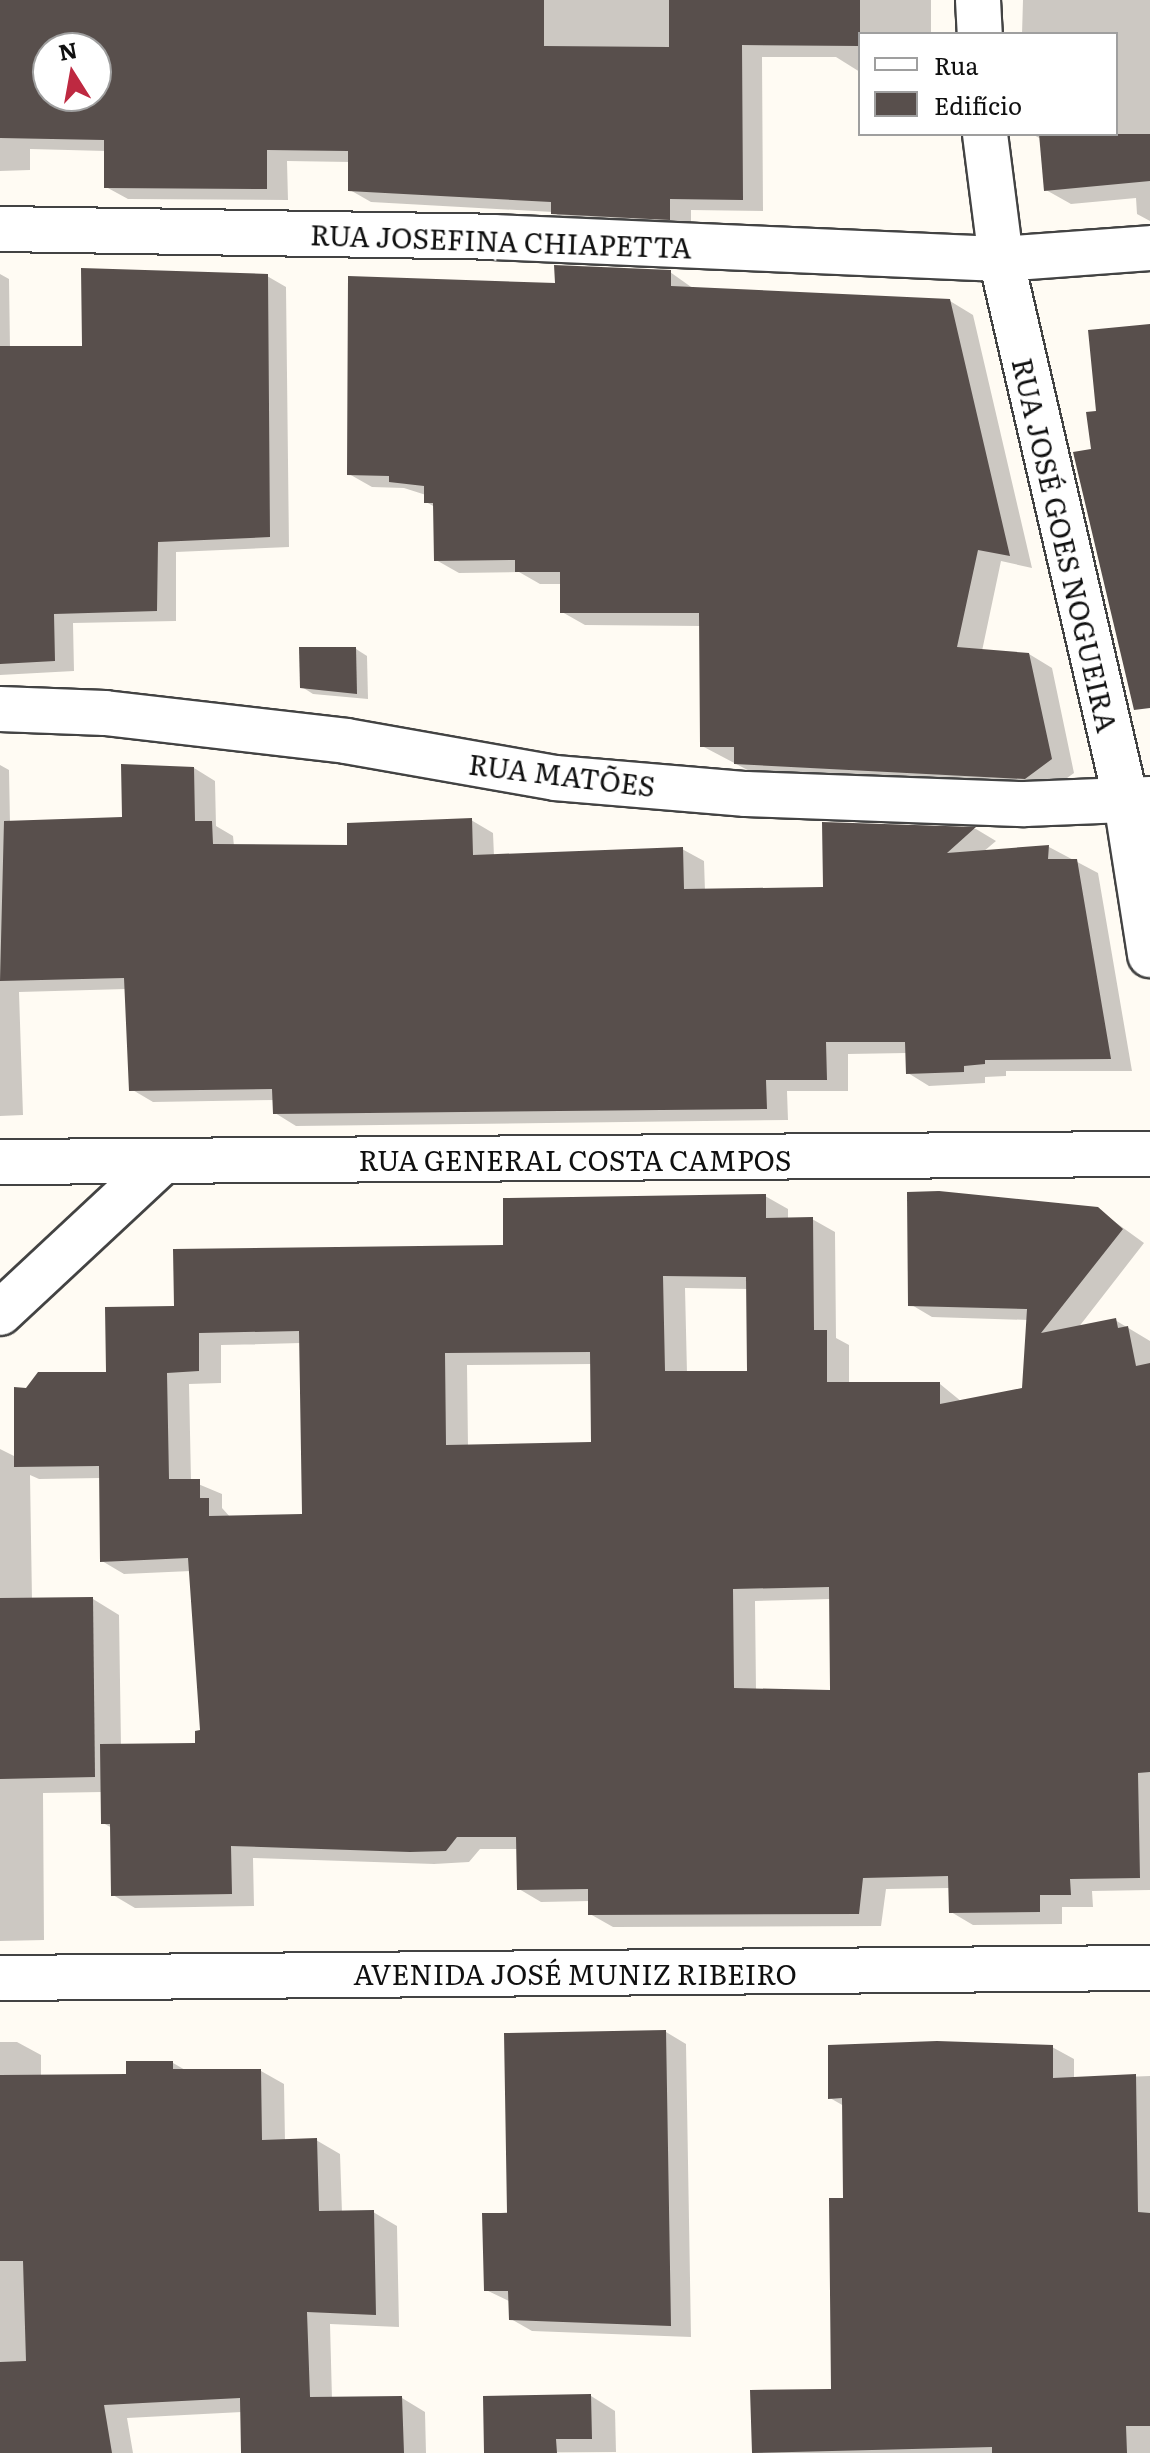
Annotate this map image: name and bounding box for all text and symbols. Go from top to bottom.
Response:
north arrow [32,32,112,112]
text: N [55,32,80,68]
legend [858,32,1118,136]
text: Rua [934,47,978,82]
text: Edifício [934,87,1022,122]
street label: RUA JOSEFINA CHIAPETTA [310,217,692,263]
street label: RUA JOSÉ GOES NOGUEIRA [1007,355,1125,735]
street label: RUA MATÕES [467,746,657,802]
street label: RUA GENERAL COSTA CAMPOS [358,1142,792,1176]
street label: AVENIDA JOSÉ MUNIZ RIBEIRO [353,1956,797,1990]

